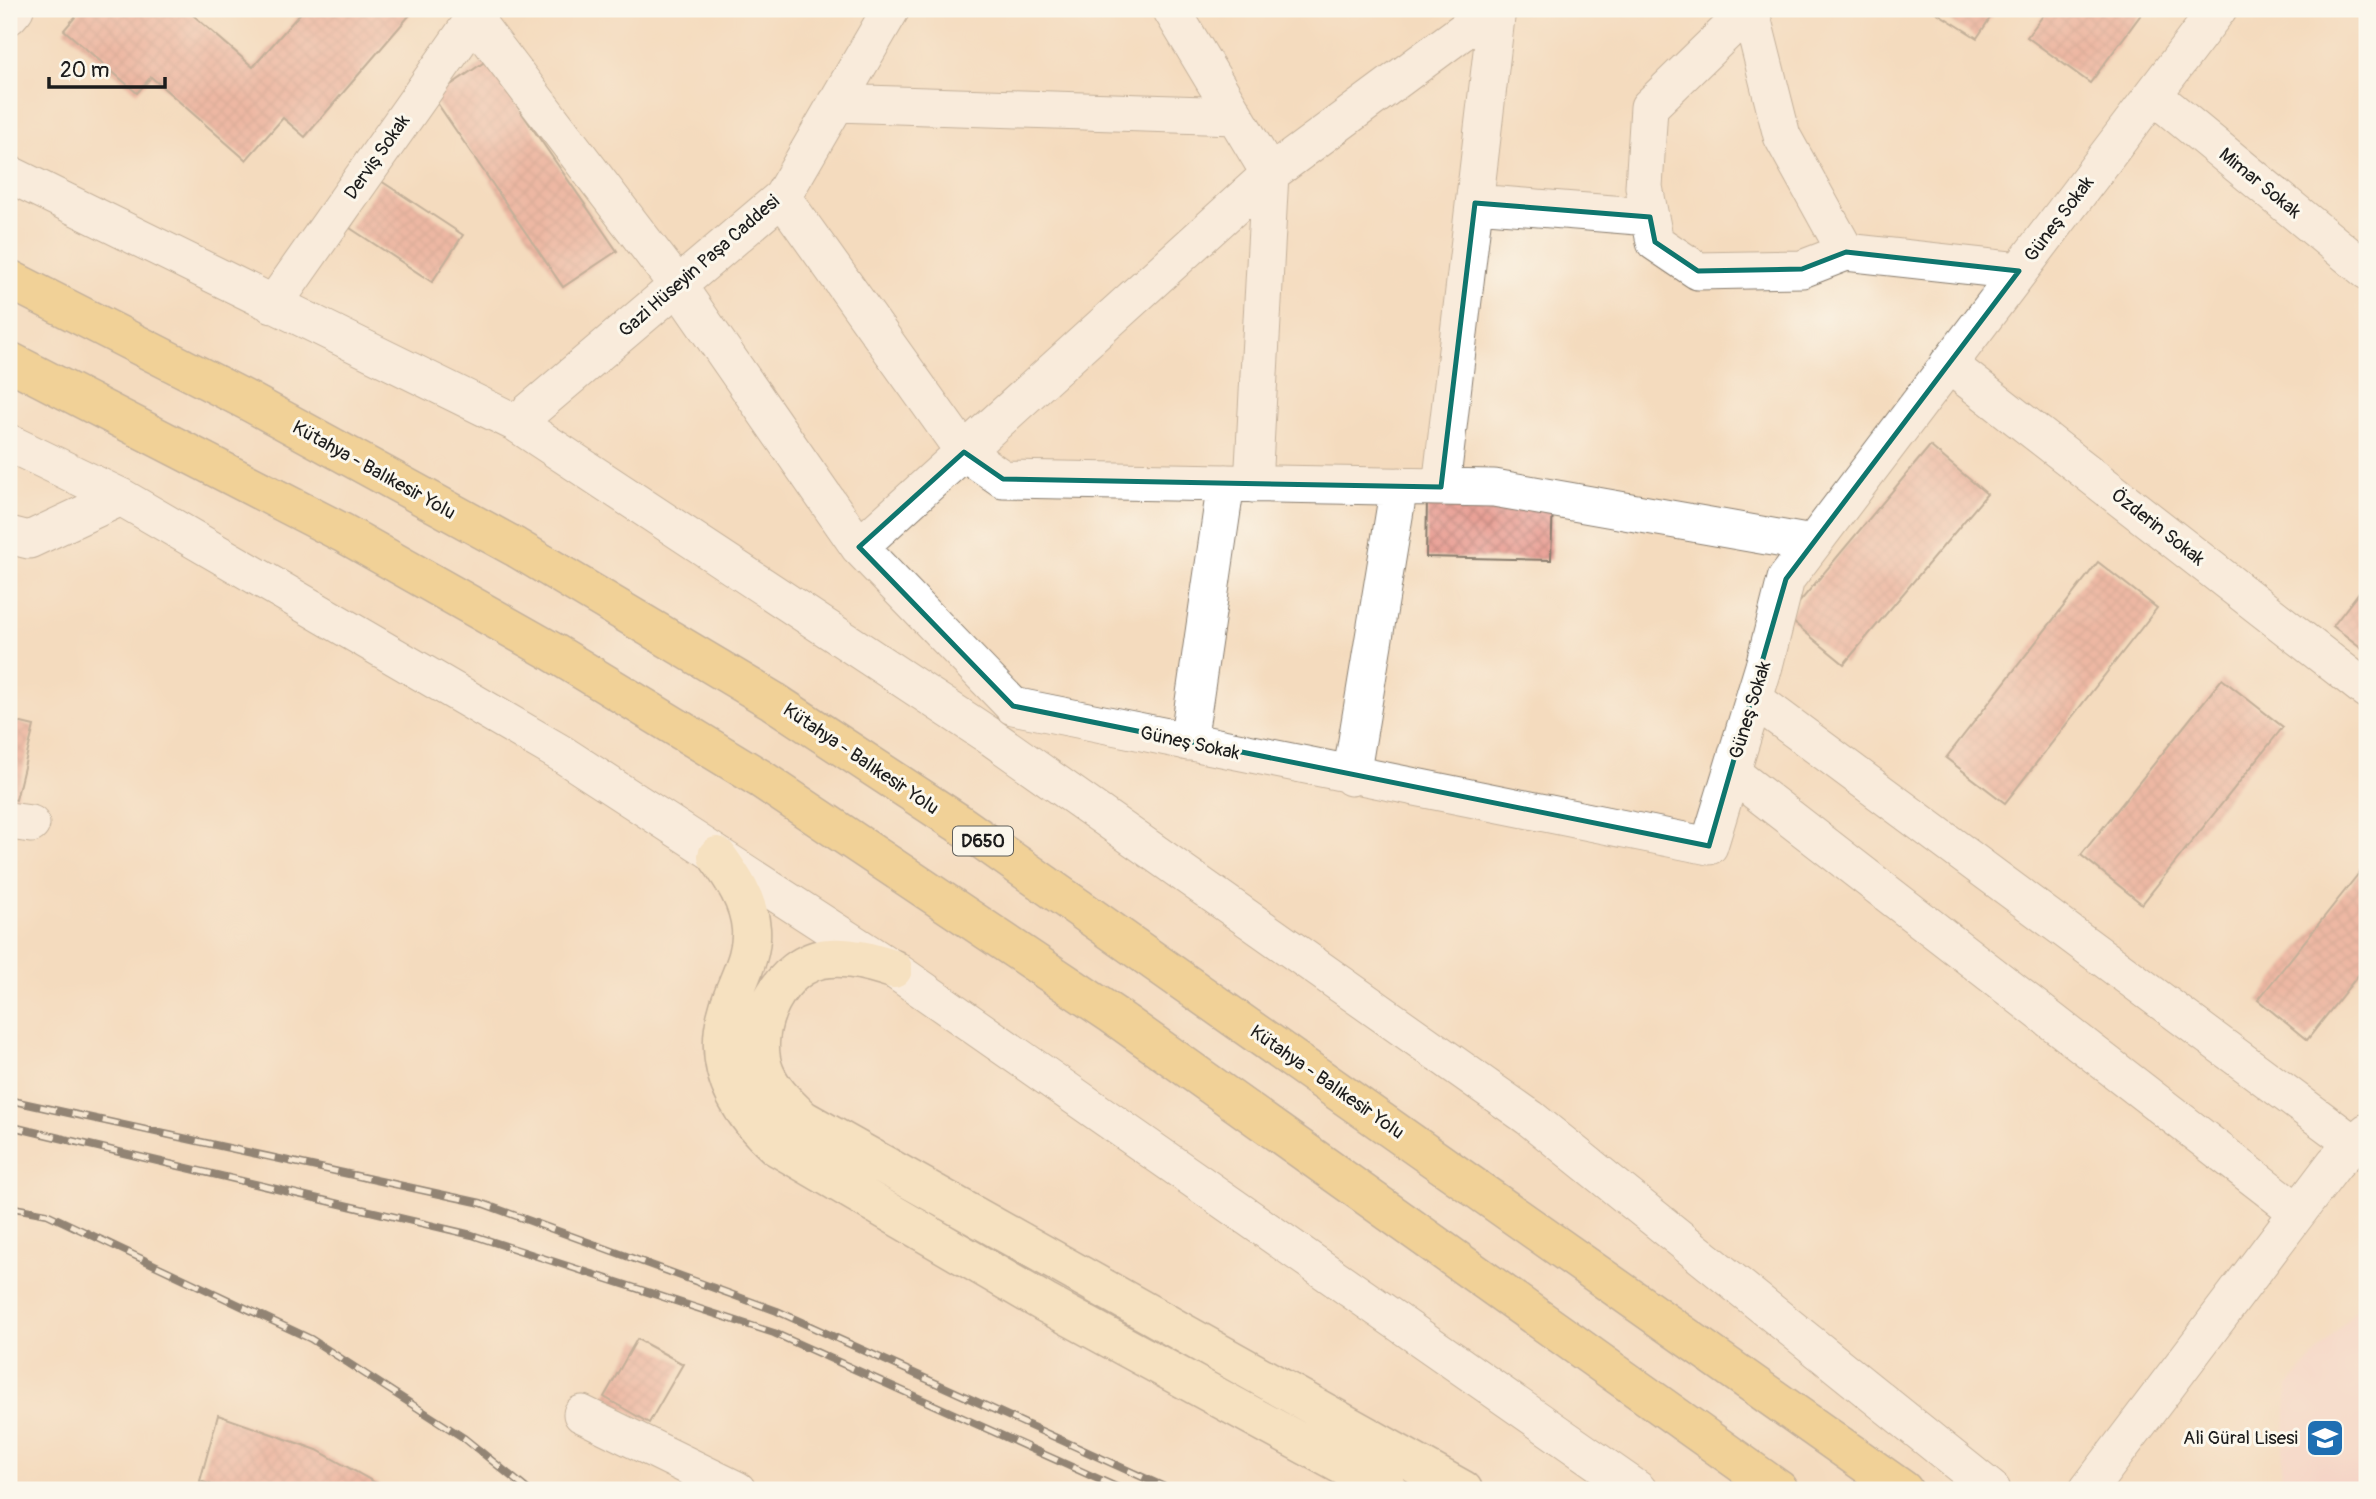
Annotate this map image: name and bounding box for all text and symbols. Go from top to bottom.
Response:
scale bar [49,46,164,90]
text: 20 m [60,57,109,84]
street label: Derviş Sokak [339,110,415,204]
street label: Mimar Sokak [2214,142,2306,224]
street label: Güneş Sokak [2019,171,2099,267]
street label: Gazi Hüseyin Paşa Caddesi [614,190,784,342]
street label: Kütahya - Balıkesir Yolu [288,415,460,525]
street label: Özderin Sokak [2106,483,2210,571]
street label: Güneş Sokak [1724,658,1776,762]
street label: Kütahya - Balıkesir Yolu [778,698,944,820]
street label: Güneş Sokak [1138,721,1242,765]
road number: D650 [953,826,1013,856]
street label: Kütahya - Balıkesir Yolu [1245,1020,1409,1144]
school or university icon: Ali Güral Lisesi [2304,1417,2346,1459]
place label: Ali Güral Lisesi [2183,1426,2298,1450]

